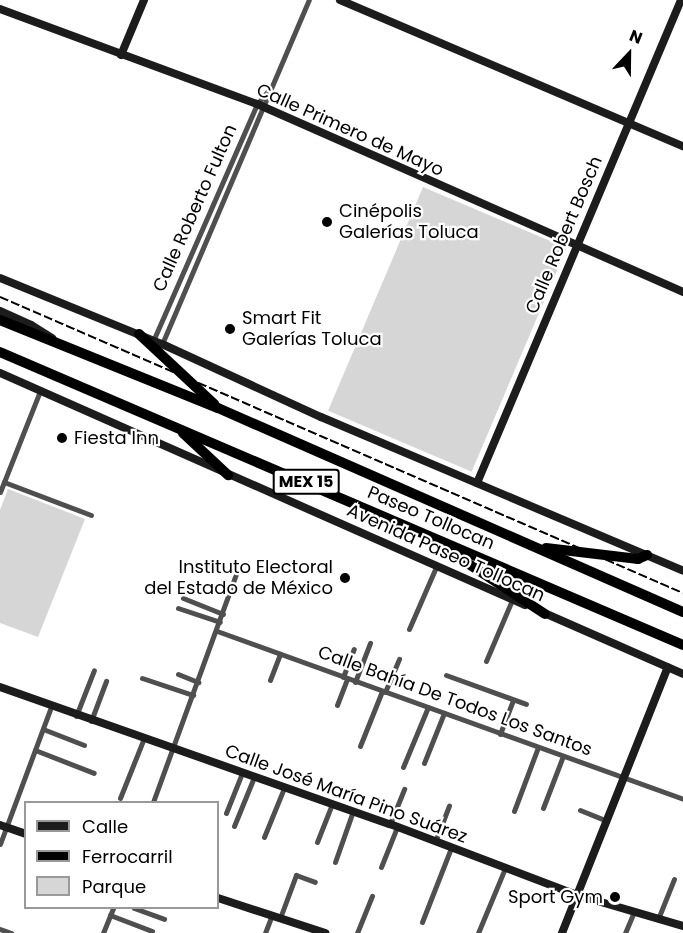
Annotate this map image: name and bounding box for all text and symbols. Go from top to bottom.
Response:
north arrow [599,24,659,84]
text: N [626,24,646,50]
street label: Calle Primero de Mayo [253,79,447,181]
street label: Calle Roberto Fulton [148,121,242,295]
street label: Calle Robert Bosch [521,153,607,317]
place label: Cinépolis Galerías Toluca [339,201,479,244]
marker: Cinépolis Galerías Toluca [320,215,334,229]
place label: Smart Fit Galerías Toluca [242,308,382,350]
marker: Smart Fit Galerías Toluca [223,322,237,336]
place label: Fiesta Inn [74,427,159,449]
marker: Fiesta Inn [55,431,69,445]
road number: MEX 15 [272,469,340,495]
street label: Paseo Tollocan [364,482,498,554]
street label: Avenida Paseo Tollocan [344,500,548,606]
place label: Instituto Electoral del Estado de México [144,557,333,600]
marker: Instituto Electoral del Estado de México [338,571,352,585]
street label: Calle Bahía De Todos Los Santos [315,641,595,761]
street label: Calle José María Pino Suárez [222,740,470,848]
legend [24,801,219,909]
text: Calle [82,814,128,839]
text: Ferrocarril [82,844,173,869]
text: Parque [82,874,146,899]
place label: Sport Gym [508,886,603,908]
marker: Sport Gym [608,890,622,904]

